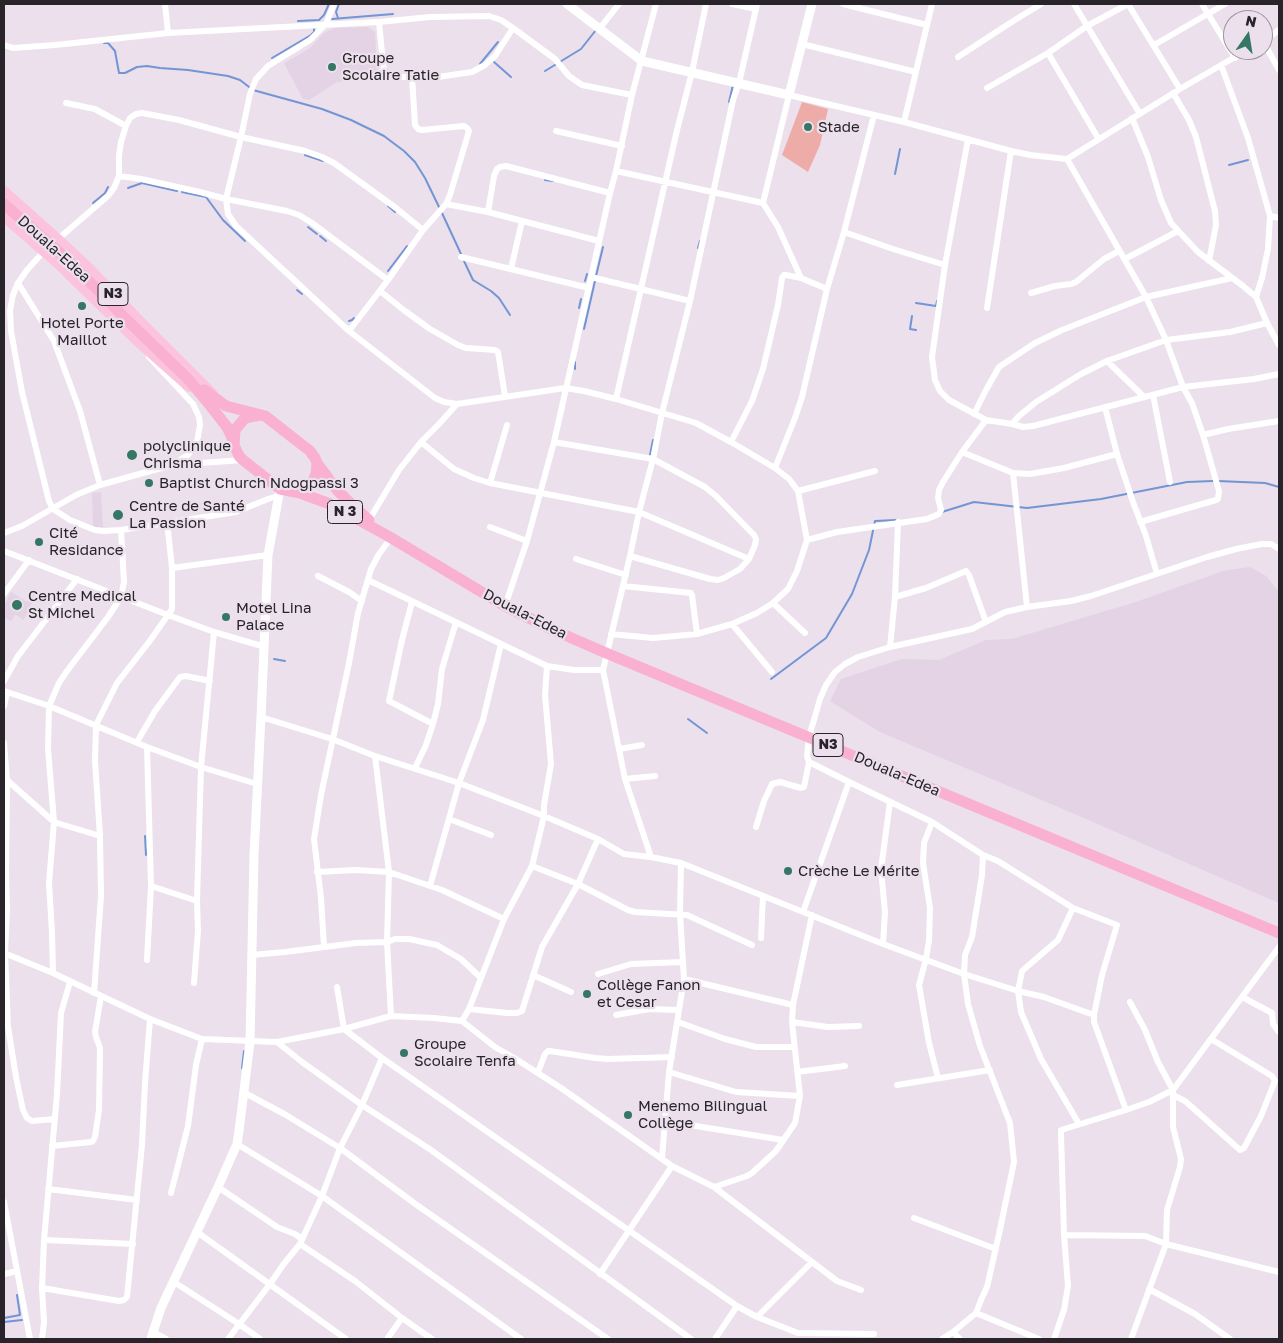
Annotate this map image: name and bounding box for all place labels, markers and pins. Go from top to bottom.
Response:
place label: Groupe Scolaire Tatie [342,49,439,84]
marker: Groupe Scolaire Tatie [326,61,338,73]
place label: Stade [818,118,860,136]
marker: Stade [802,121,814,133]
marker: Hotel Porte Maillot [76,300,88,312]
place label: Hotel Porte Maillot [40,314,124,349]
place label: polyclinique Chrisma [143,437,231,472]
marker: polyclinique Chrisma [125,448,139,462]
place label: Baptist Church Ndogpassi 3 [159,474,359,492]
marker: Baptist Church Ndogpassi 3 [143,477,155,489]
place label: Centre de Santé La Passion [129,497,245,532]
marker: Centre de Santé La Passion [111,508,125,522]
place label: Cité Residance [49,524,124,559]
marker: Cité Residance [33,536,45,548]
place label: Centre Medical St Michel [28,587,136,622]
marker: Centre Medical St Michel [10,598,24,612]
place label: Motel Lina Palace [236,599,311,634]
marker: Motel Lina Palace [220,611,232,623]
place label: Crèche Le Mérite [798,862,919,880]
marker: Crèche Le Mérite [782,865,794,877]
place label: Collège Fanon et Cesar [597,976,701,1011]
marker: Collège Fanon et Cesar [581,988,593,1000]
place label: Groupe Scolaire Tenfa [414,1035,516,1070]
marker: Groupe Scolaire Tenfa [398,1047,410,1059]
place label: Menemo Bilingual Collège [638,1097,767,1132]
marker: Menemo Bilingual Collège [622,1109,634,1121]

